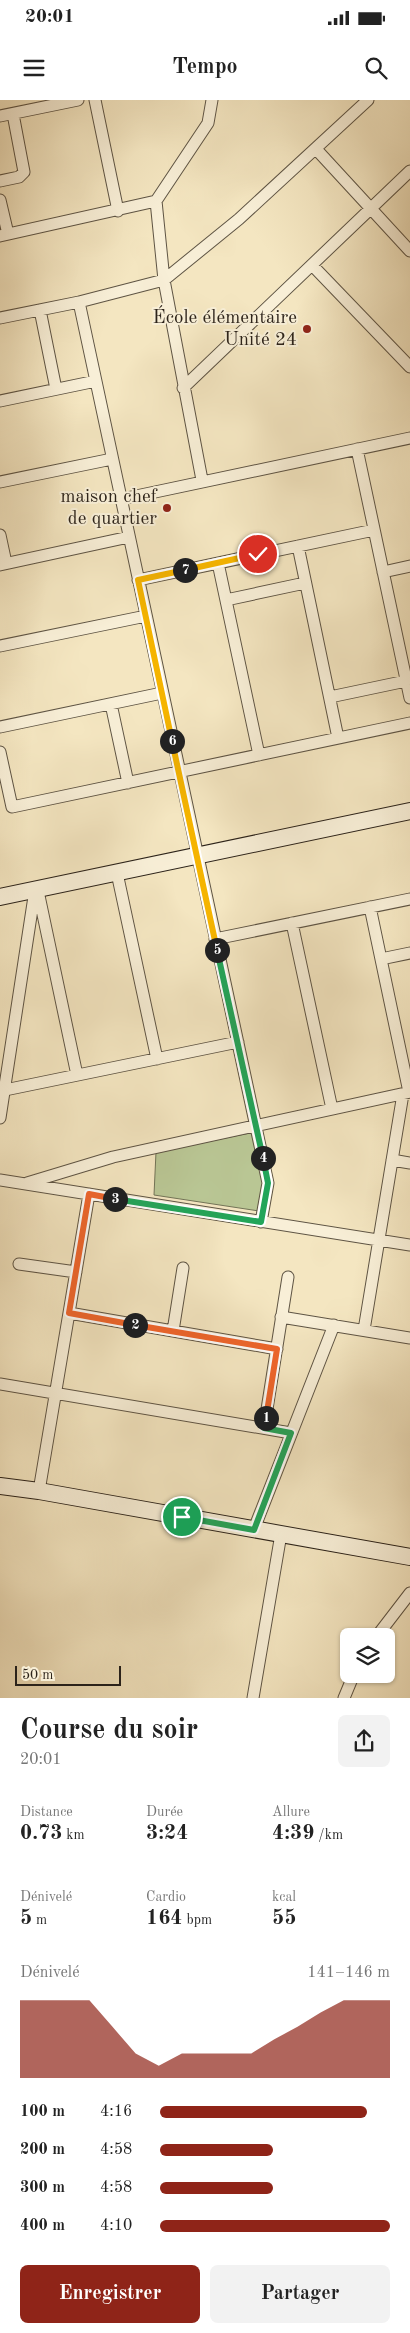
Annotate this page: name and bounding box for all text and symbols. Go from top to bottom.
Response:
text: 20:01 [25,8,74,27]
icon: menu [20,54,48,82]
icon: search [362,54,390,82]
text: Tempo [172,56,238,78]
place label: École élémentaire Unité 24 [153,305,297,350]
marker: École élémentaire Unité 24 [301,323,313,335]
place label: maison chef de quartier [61,488,158,529]
marker: maison chef de quartier [161,502,173,514]
pin [237,533,279,575]
icon: check [244,540,272,568]
pin: 7 [172,558,198,582]
text: 7 [181,563,190,577]
pin: 6 [160,728,184,754]
text: 6 [168,734,177,748]
pin: 5 [204,938,230,962]
text: 5 [213,943,222,957]
pin: 4 [250,1146,276,1170]
text: 4 [259,1151,268,1165]
pin: 3 [102,1186,128,1212]
text: 3 [111,1192,120,1206]
pin: 2 [122,1312,148,1338]
text: 2 [131,1318,140,1332]
pin: 1 [254,1406,278,1430]
text: 1 [262,1411,271,1425]
pin [161,1496,203,1538]
icon: arrive [168,1503,196,1531]
map controls [340,1628,395,1683]
button: layers [340,1628,395,1683]
scale bar [15,1663,121,1686]
text: 50 m [22,1668,53,1682]
button: share [338,1715,390,1767]
text: Course du soir [20,1717,198,1745]
text: 20:01 [20,1752,62,1768]
text: Distance [20,1805,73,1819]
text: Durée [146,1805,183,1819]
text: Allure [272,1805,310,1819]
text: 0.73 [20,1823,62,1844]
text: 3:24 [146,1823,188,1844]
text: 4:39 [272,1823,314,1844]
text: km [62,1828,85,1842]
text: /km [314,1828,343,1842]
text: Dénivelé [20,1890,72,1904]
text: Cardio [146,1890,186,1904]
text: kcal [272,1890,296,1904]
text: 5 [20,1908,32,1929]
text: 164 [146,1908,183,1929]
text: 55 [272,1908,296,1929]
text: m [32,1913,47,1927]
text: bpm [183,1913,212,1927]
text: Dénivelé [20,1965,80,1981]
text: 141–146 m [307,1965,390,1981]
text: 100 m [20,2104,65,2120]
text: 4:16 [100,2104,132,2120]
text: 200 m [20,2142,65,2158]
text: 4:58 [100,2142,132,2158]
text: 300 m [20,2180,65,2196]
text: 4:58 [100,2180,132,2196]
text: 400 m [20,2218,65,2234]
text: 4:10 [100,2218,132,2234]
button: Enregistrer [20,2265,200,2323]
button: Partager [210,2265,390,2323]

